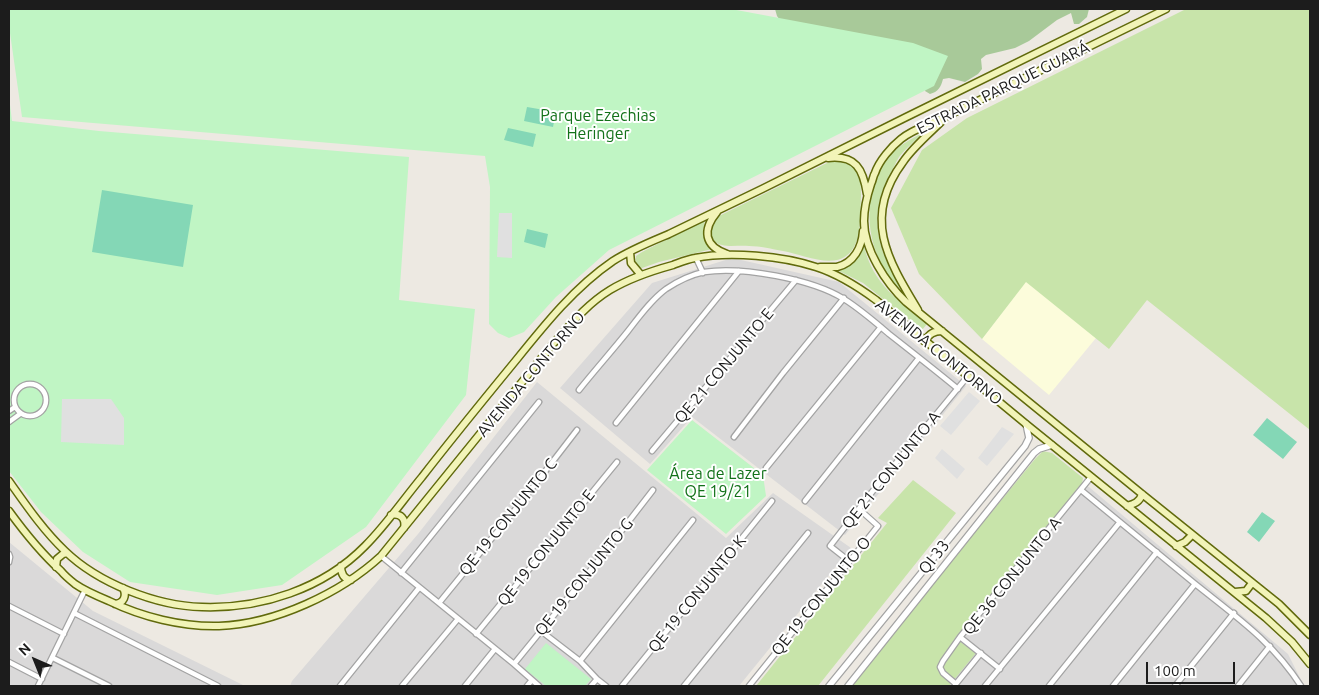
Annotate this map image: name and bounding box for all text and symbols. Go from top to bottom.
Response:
street label: ESTRADA PARQUE GUARÁ [913,38,1093,138]
park label: Parque Ezechias Heringer [540,106,656,144]
street label: AVENIDA CONTORNO [872,295,1006,409]
street label: QE 21 CONJUNTO E [670,305,778,427]
street label: AVENIDA CONTORNO [473,307,589,441]
street label: QE 21 CONJUNTO A [838,407,944,533]
street label: QE 19 CONJUNTO C [455,455,561,579]
park label: Área de Lazer QE 19/21 [669,464,767,502]
street label: QE 19 CONJUNTO E [493,486,599,610]
street label: QE 36 CONJUNTO A [959,513,1065,639]
street label: QE 19 CONJUNTO G [531,514,637,640]
street label: QE 19 CONJUNTO K [644,532,750,656]
street label: QE 19 CONJUNTO O [767,533,875,659]
street label: QI 33 [915,536,953,578]
north arrow [10,635,60,685]
text: N [15,640,34,659]
scale bar [1149,652,1238,684]
text: 100 m [1154,662,1196,679]

